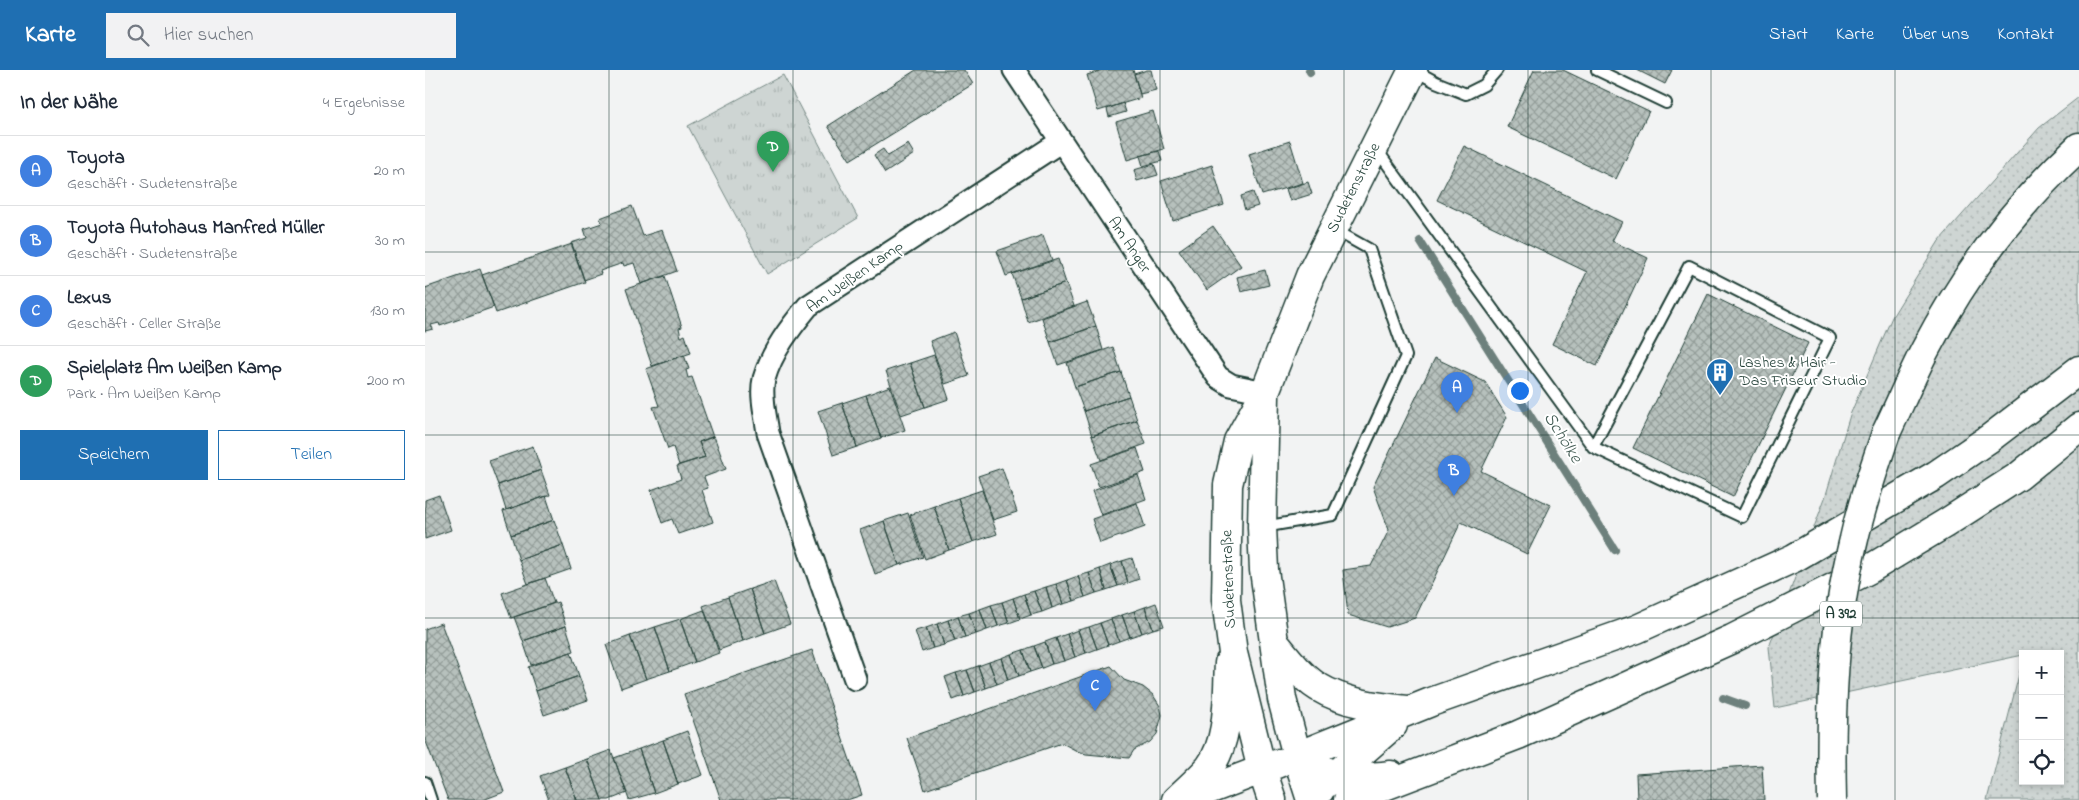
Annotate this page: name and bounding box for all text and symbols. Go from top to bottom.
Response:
search box [106,13,456,58]
text: Karte [25,18,76,53]
icon: search [124,21,152,49]
text: Hier suchen [164,22,253,49]
text: Start [1769,22,1808,48]
text: Karte [1836,22,1874,48]
text: Über uns [1902,22,1969,48]
text: Kontakt [1997,22,2054,48]
text: In der Nähe [20,88,118,118]
text: 4 Ergebnisse [323,91,405,115]
pin: D [757,131,789,172]
street label: Sudetenstraße [1321,138,1387,237]
text: Toyota [67,145,125,172]
text: A [31,159,41,183]
text: 20 m [374,159,405,183]
text: Geschäft · Sudetenstraße [67,172,237,196]
street label: Am Anger [1101,212,1157,278]
text: Toyota Autohaus Manfred Müller [67,215,325,242]
text: B [31,229,41,253]
text: 30 m [375,229,405,253]
street label: Am Weißen Kamp [802,234,909,319]
text: Geschäft · Sudetenstraße [67,242,237,266]
text: Lexus [67,285,112,312]
text: C [32,299,40,323]
text: 130 m [370,299,405,323]
text: Geschäft · Celler Straße [67,312,221,336]
place label: Lashes & Hair - Das Friseur Studio [1738,351,1867,393]
text: Spielplatz Am Weißen Kamp [67,355,282,382]
building icon: Lashes & Hair - Das Friseur Studio [1705,357,1735,396]
text: D [30,369,42,393]
text: 200 m [367,369,405,393]
pin: A [1441,372,1473,413]
your location [1507,378,1533,404]
text: Park · Am Weißen Kamp [67,382,221,406]
water label: Schölke [1536,407,1588,469]
button: Speichern [20,430,208,480]
button: Teilen [218,430,405,480]
pin: B [1438,455,1470,496]
street label: Sudetenstraße [1215,528,1243,629]
road number: A 392 [1820,602,1862,626]
map controls [2019,650,2064,785]
button: + [2019,650,2064,695]
pin: C [1079,670,1111,711]
button: − [2019,695,2064,740]
button: locate [2019,740,2064,785]

